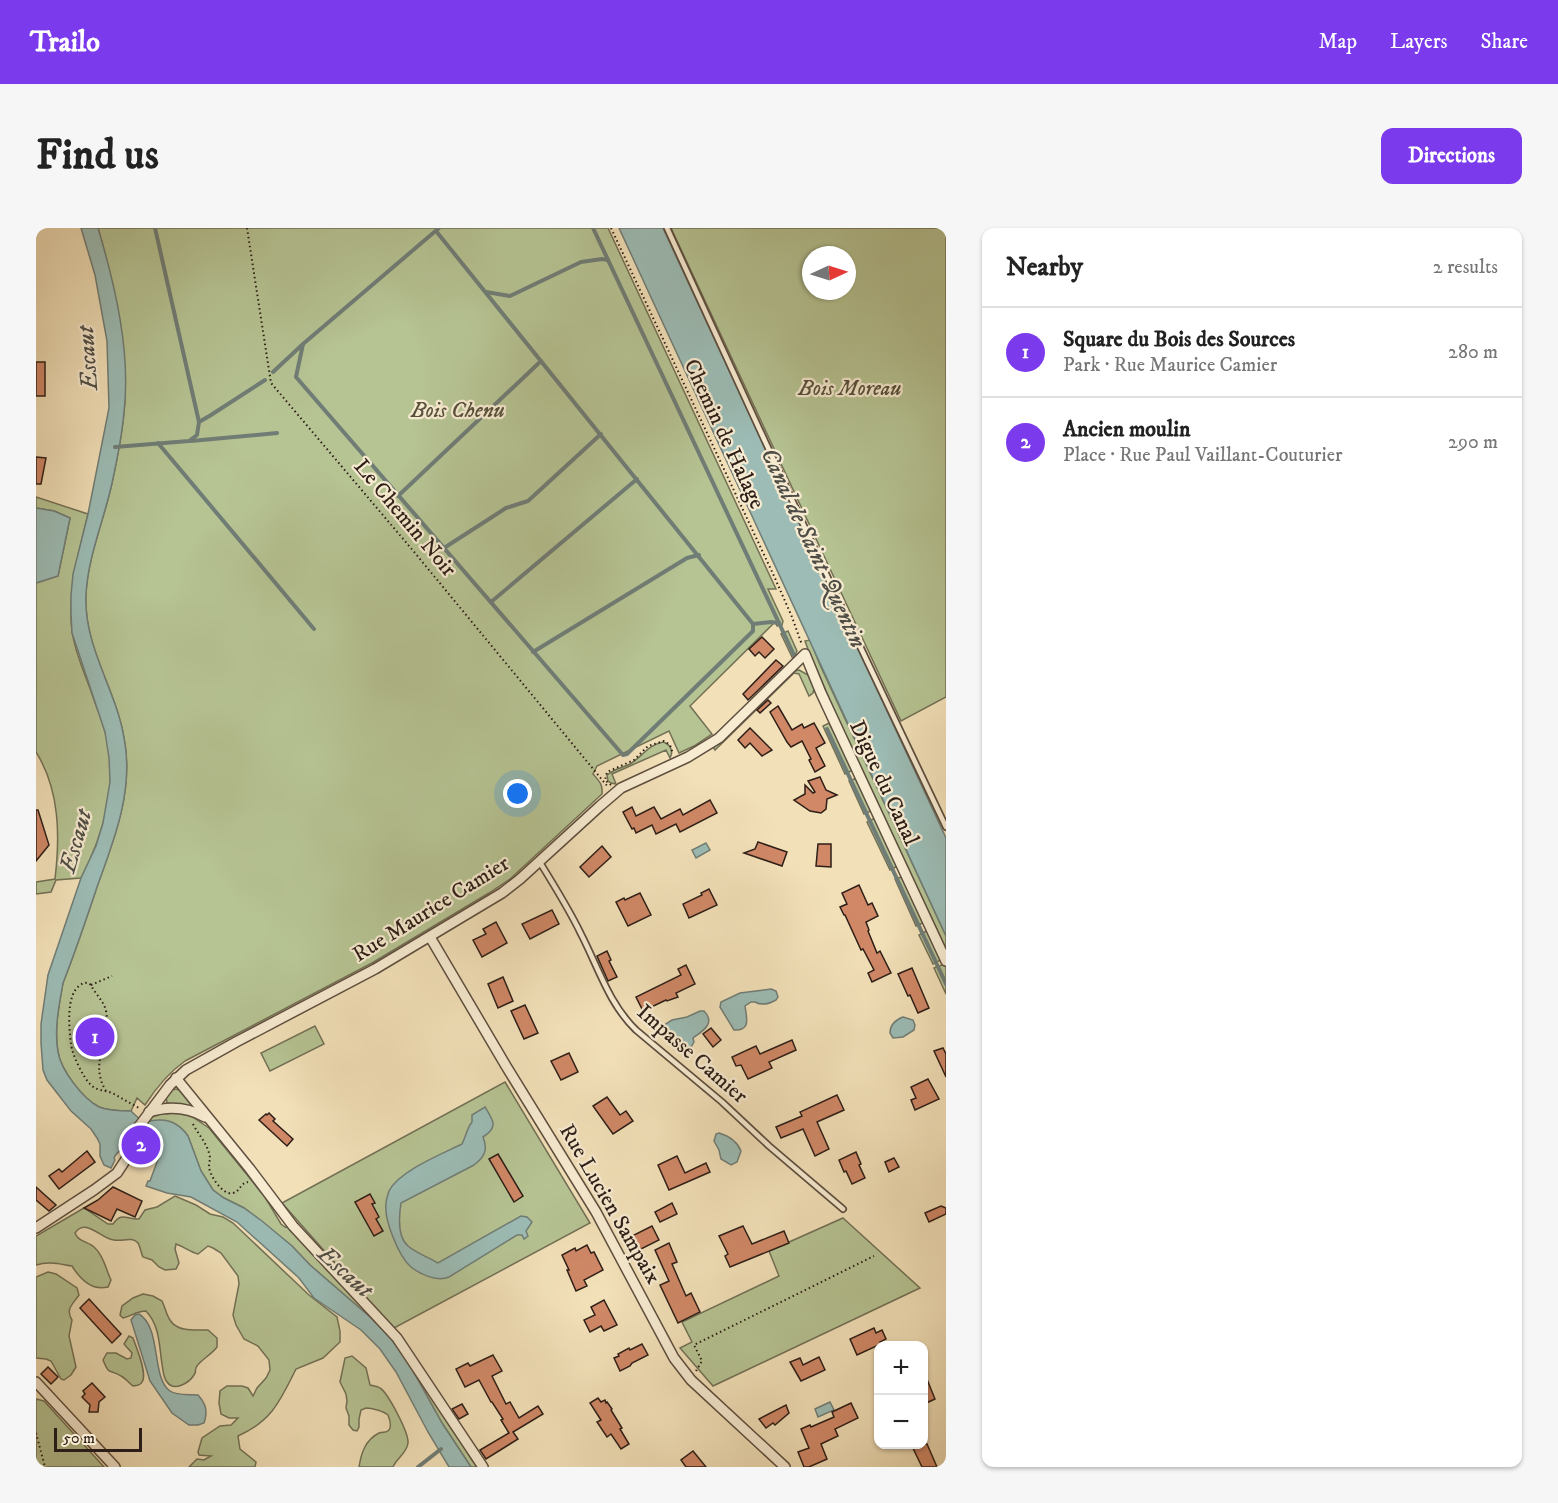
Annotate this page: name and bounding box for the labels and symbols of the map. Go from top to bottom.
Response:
north arrow [802,246,856,300]
water label: Escaut [71,323,105,393]
street label: Chemin de Halage [678,355,770,513]
park label: Bois Moreau [797,375,902,402]
park label: Bois Chenu [410,397,505,424]
water label: Canal de Saint-Quentin [753,443,873,653]
street label: Le Chemin Noir [348,454,463,583]
street label: Digue du Canal [843,716,925,850]
your location [503,779,532,808]
water label: Escaut [52,804,100,878]
street label: Rue Maurice Camier [348,849,515,968]
street label: Impasse Camier [631,999,754,1110]
pin: 1 [76,1014,114,1060]
street label: Rue Lucien Sampaix [553,1119,667,1289]
pin: 2 [122,1122,160,1168]
water label: Escaut [310,1238,380,1306]
scale bar [54,1425,142,1452]

